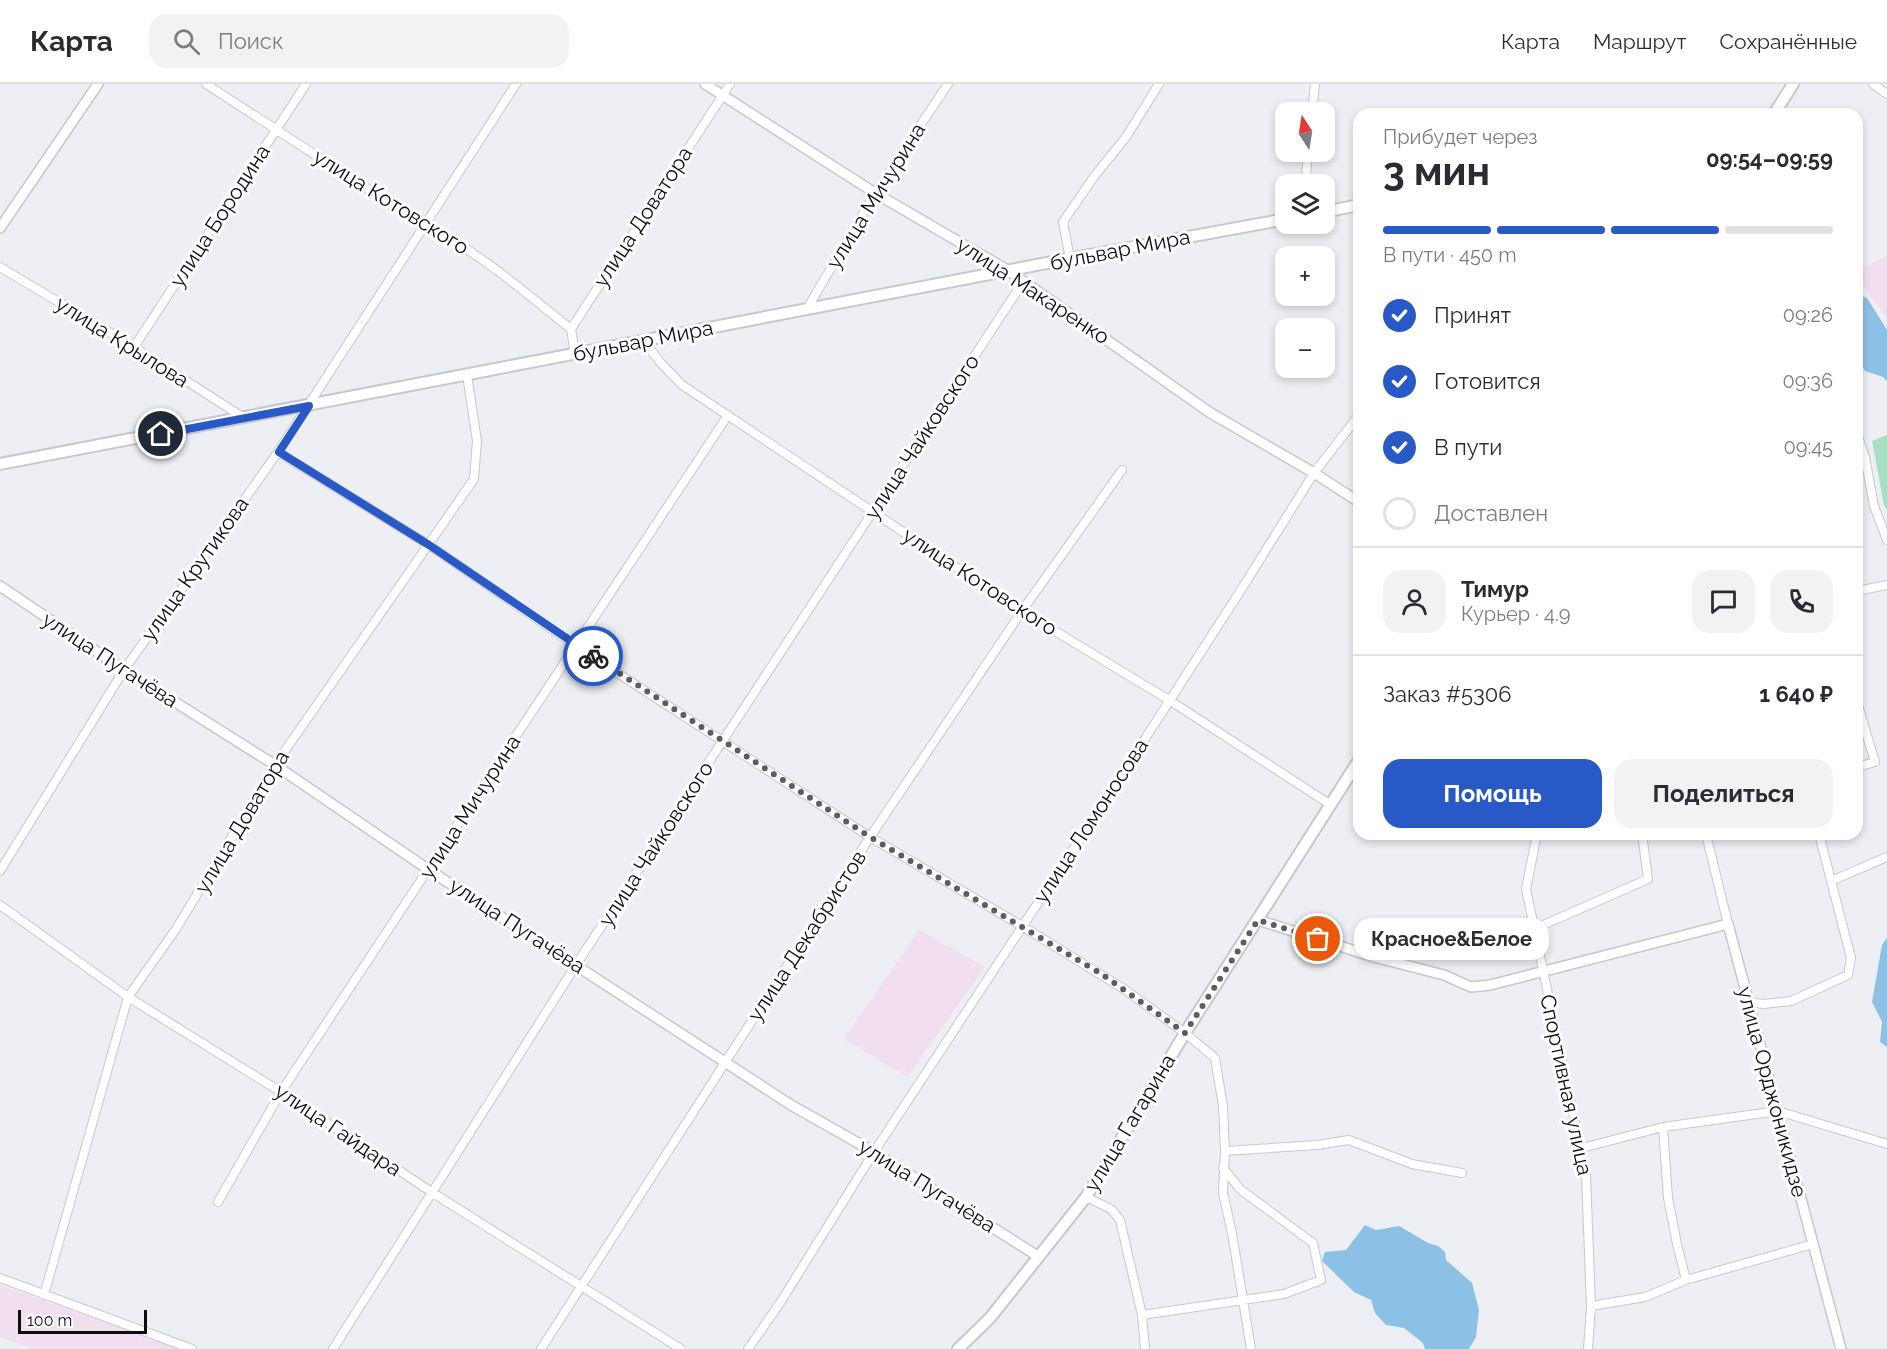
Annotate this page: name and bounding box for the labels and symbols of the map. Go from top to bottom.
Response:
north arrow [1275,102,1335,162]
street label: улица Мичурина [821,118,930,273]
street label: улица Бородина [164,140,275,292]
street label: улица Доватора [588,142,697,292]
street label: улица Котовского [309,144,474,260]
street label: бульвар Мира [1048,224,1192,275]
street label: улица Макаренко [952,232,1114,349]
street label: улица Крылова [51,291,194,393]
street label: бульвар Мира [571,315,715,366]
street label: улица Чайковского [859,350,984,524]
pin [135,408,186,459]
street label: улица Крутикова [136,492,254,646]
street label: улица Котовского [898,522,1062,641]
street label: улица Пугачёва [38,606,183,713]
courier [563,626,623,686]
street label: улица Мичурина [414,730,526,884]
street label: улица Ломоносова [1028,734,1153,908]
street label: улица Доватора [189,746,294,898]
street label: улица Чайковского [593,757,718,931]
street label: улица Декабристов [742,846,871,1026]
street label: улица Пугачёва [445,872,590,979]
pin [1292,913,1343,964]
callout: Красное&Белое [1354,918,1549,960]
street label: улица Орджоникидзе [1732,984,1813,1200]
street label: Спортивная улица [1535,992,1598,1178]
street label: улица Гагарина [1079,1049,1180,1196]
street label: улица Гайдара [270,1078,406,1181]
street label: улица Пугачёва [854,1133,1000,1238]
scale bar [18,1307,147,1334]

